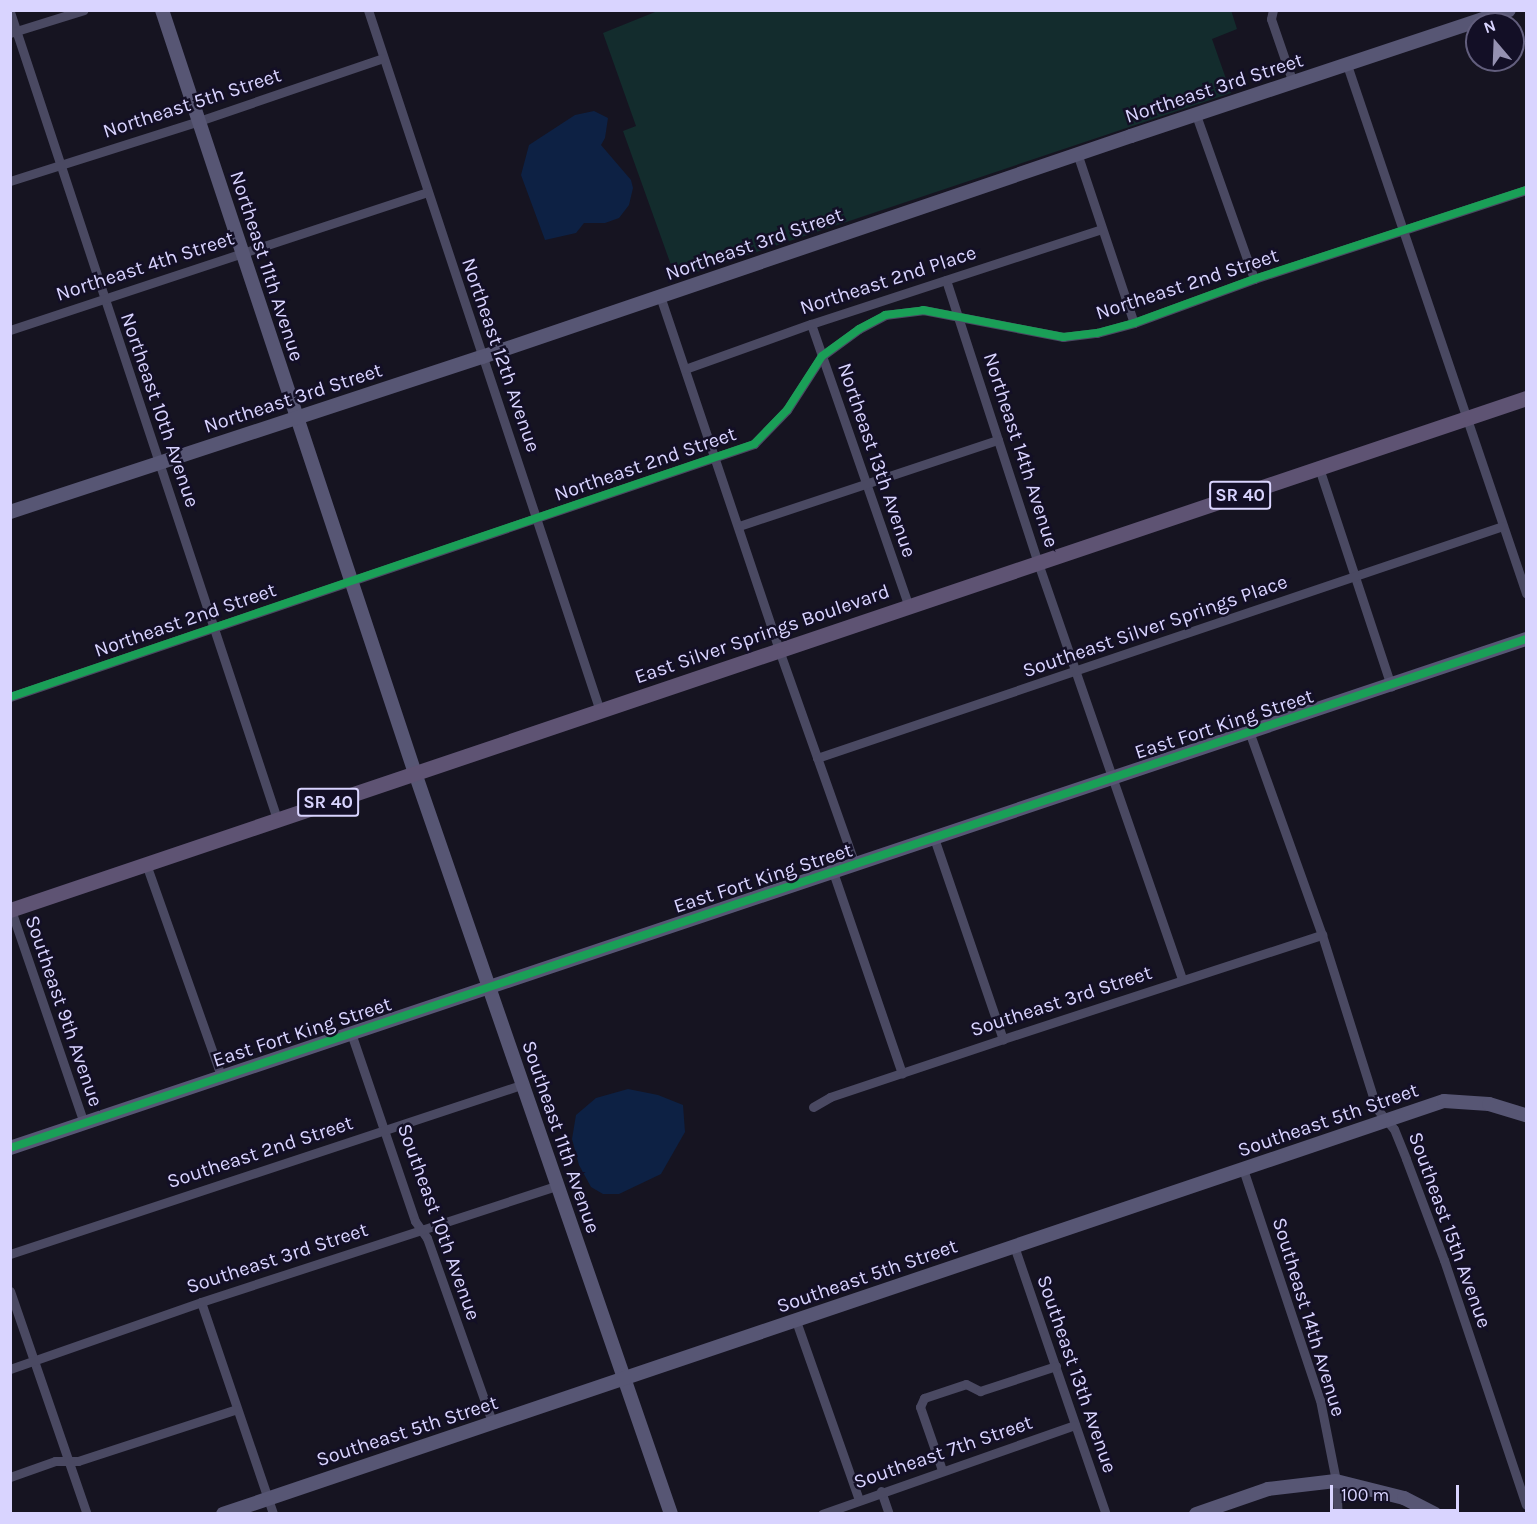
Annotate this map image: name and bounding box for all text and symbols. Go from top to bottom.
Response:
north arrow [1465,12,1525,72]
text: N [1481,16,1498,37]
street label: Northeast 3rd Street [1122,48,1306,128]
street label: Northeast 5th Street [100,63,284,143]
street label: Northeast 11th Avenue [225,168,309,364]
street label: Northeast 3rd Street [662,202,846,286]
street label: Northeast 4th Street [53,226,237,306]
street label: Northeast 2nd Place [797,240,979,320]
street label: Northeast 2nd Street [1093,243,1281,325]
street label: Northeast 12th Avenue [456,255,546,455]
street label: Northeast 10th Avenue [115,310,205,510]
street label: Northeast 14th Avenue [978,350,1064,550]
street label: Northeast 3rd Street [201,358,385,438]
street label: Northeast 13th Avenue [832,360,922,560]
street label: Northeast 2nd Street [551,422,739,506]
road number: SR 40 [1208,480,1272,510]
street label: Southeast Silver Springs Place [1019,569,1291,683]
street label: Northeast 2nd Street [91,578,279,662]
street label: East Silver Springs Boulevard [631,579,893,689]
street label: East Fort King Street [1132,684,1316,764]
road number: SR 40 [296,787,360,817]
street label: East Fort King Street [671,838,855,918]
street label: Southeast 9th Avenue [20,912,108,1110]
street label: Southeast 3rd Street [967,960,1155,1042]
street label: East Fort King Street [210,992,394,1072]
street label: Southeast 11th Avenue [517,1038,605,1236]
street label: Southeast 5th Street [1235,1078,1421,1162]
street label: Southeast 2nd Street [164,1111,356,1193]
street label: Southeast 10th Avenue [392,1120,486,1324]
street label: Southeast 15th Avenue [1403,1129,1497,1331]
street label: Southeast 14th Avenue [1267,1215,1351,1419]
street label: Southeast 3rd Street [183,1217,371,1299]
street label: Southeast 5th Street [774,1234,960,1318]
street label: Southeast 13th Avenue [1032,1272,1122,1476]
street label: Southeast 5th Street [313,1390,501,1472]
street label: Southeast 7th Street [850,1410,1036,1494]
scale bar [1333,1473,1462,1511]
text: 100 m [1341,1484,1389,1506]

